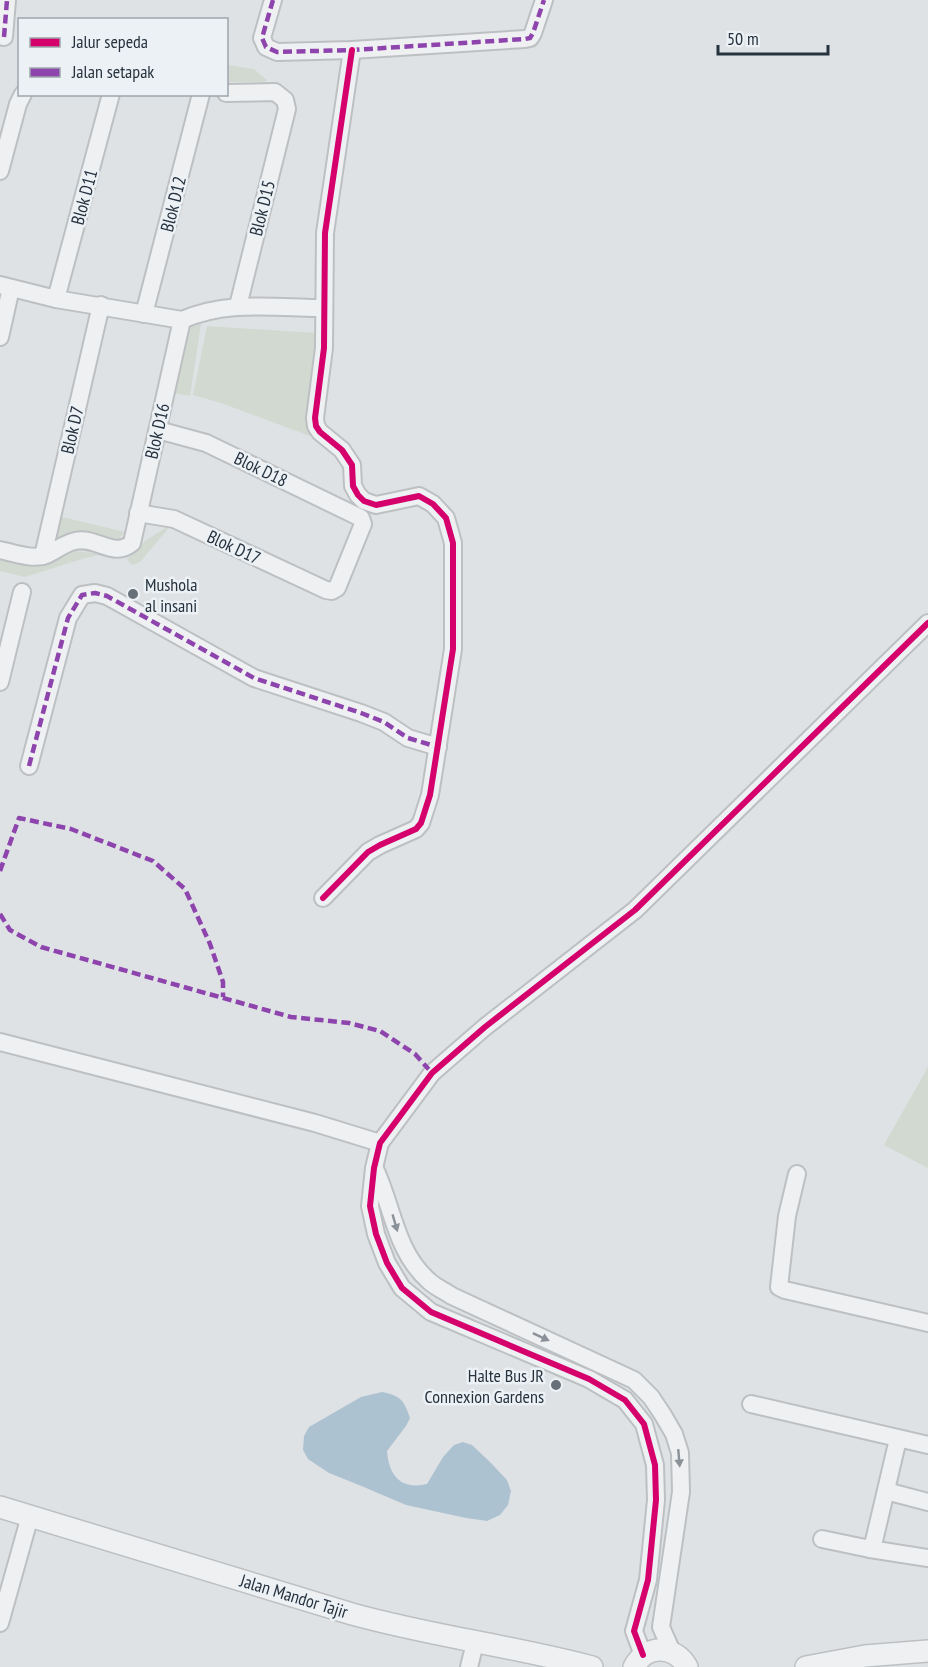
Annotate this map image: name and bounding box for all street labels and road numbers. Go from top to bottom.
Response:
street label: Blok D11 [66,167,102,227]
street label: Blok D12 [155,174,191,234]
street label: Blok D15 [244,178,280,238]
street label: Blok D16 [139,401,175,461]
street label: Blok D7 [55,404,89,456]
street label: Blok D18 [231,446,291,492]
street label: Blok D17 [204,525,264,569]
street label: Jalan Mandor Tajir [236,1568,351,1623]

